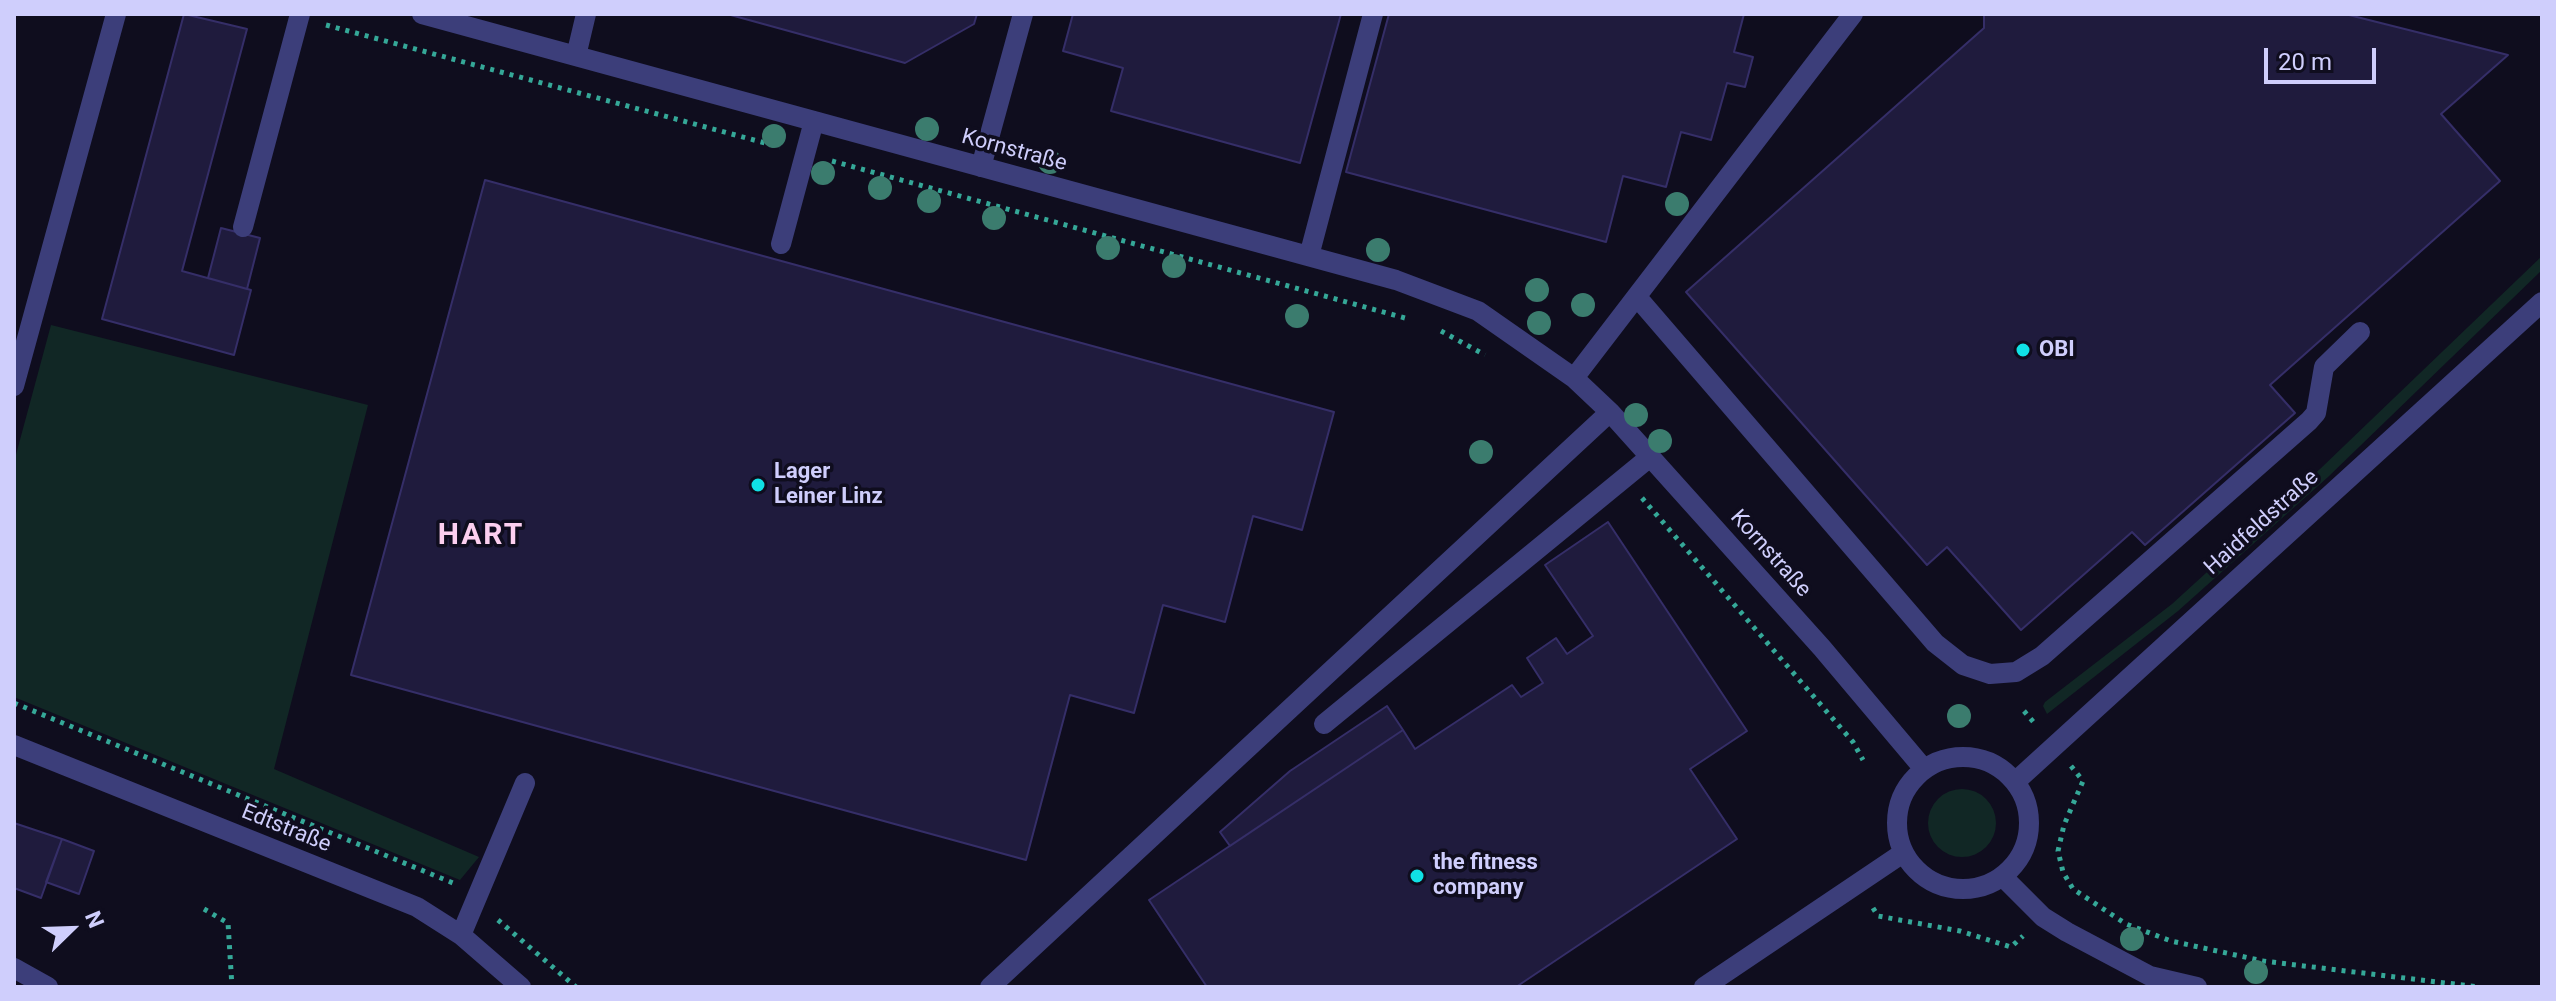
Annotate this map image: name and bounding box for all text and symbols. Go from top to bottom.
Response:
scale bar [2268,32,2380,82]
text: 20 m [2278,48,2332,76]
street label: Kornstraße [958,124,1070,178]
place label: OBI [2039,337,2075,363]
marker: OBI [2014,341,2032,359]
place label: Lager Leiner Linz [774,459,883,510]
street label: Haidfeldstraße [2199,465,2325,581]
marker: Lager Leiner Linz [749,476,767,494]
street label: Kornstraße [1724,505,1816,603]
district label: HART [438,518,524,554]
street label: Edtstraße [237,799,335,859]
place label: the fitness company [1433,850,1538,902]
marker: the fitness company [1408,867,1426,885]
north arrow [32,889,112,969]
text: N [80,907,109,931]

